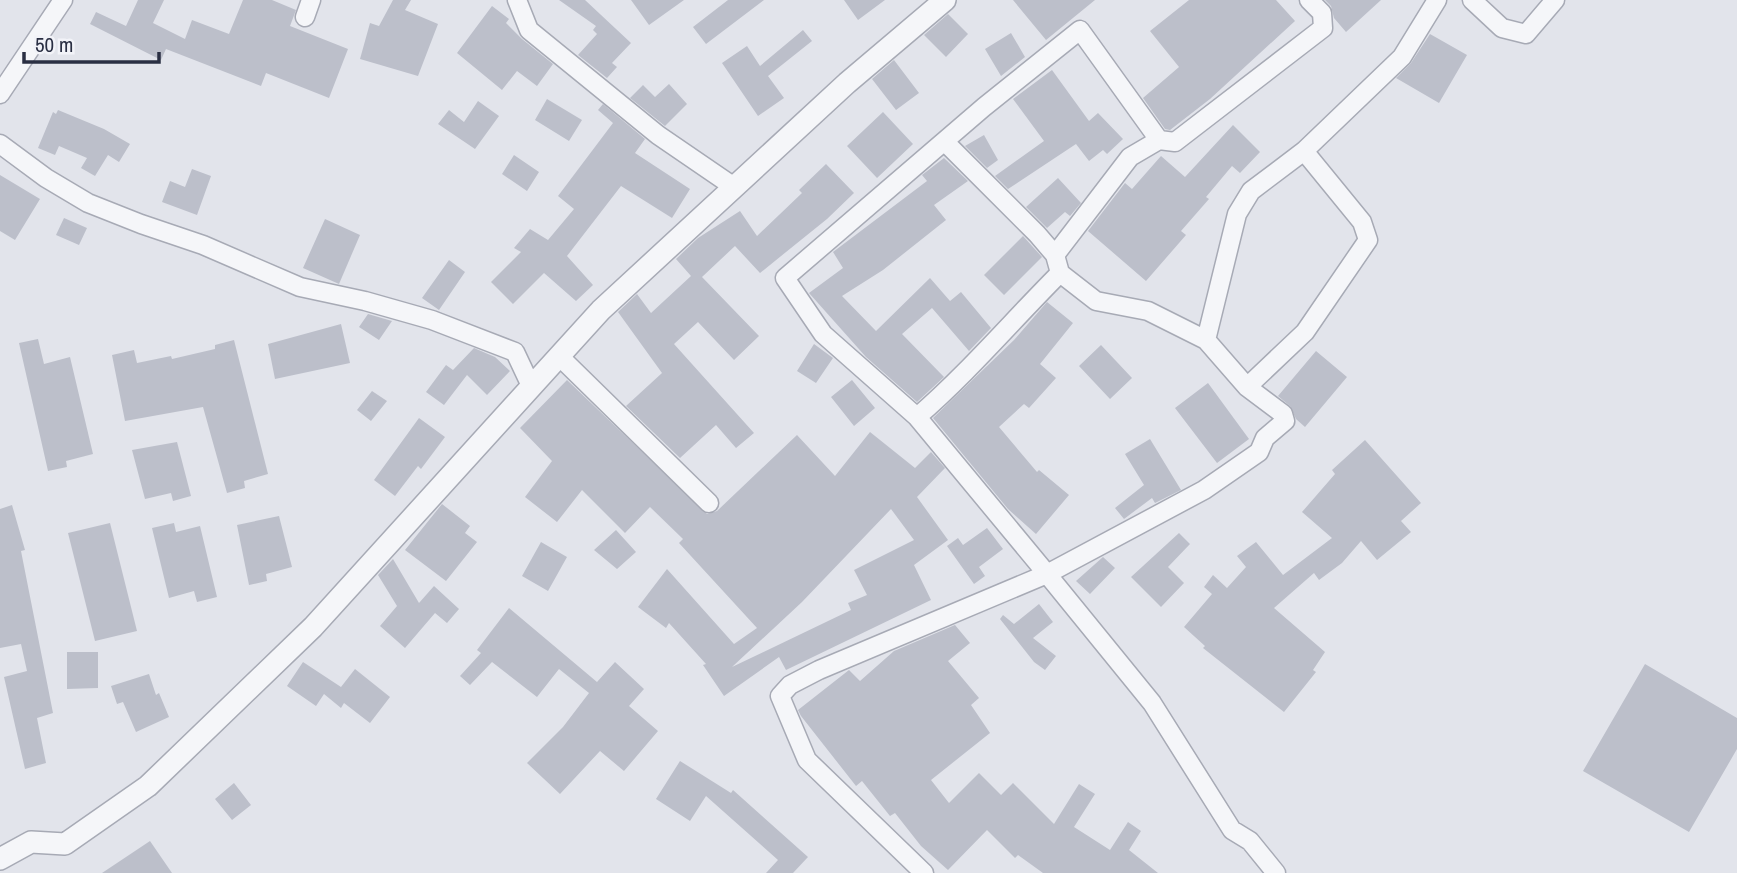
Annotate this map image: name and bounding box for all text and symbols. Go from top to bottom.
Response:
scale bar [24,21,159,65]
text: 50 m [35,30,73,59]

